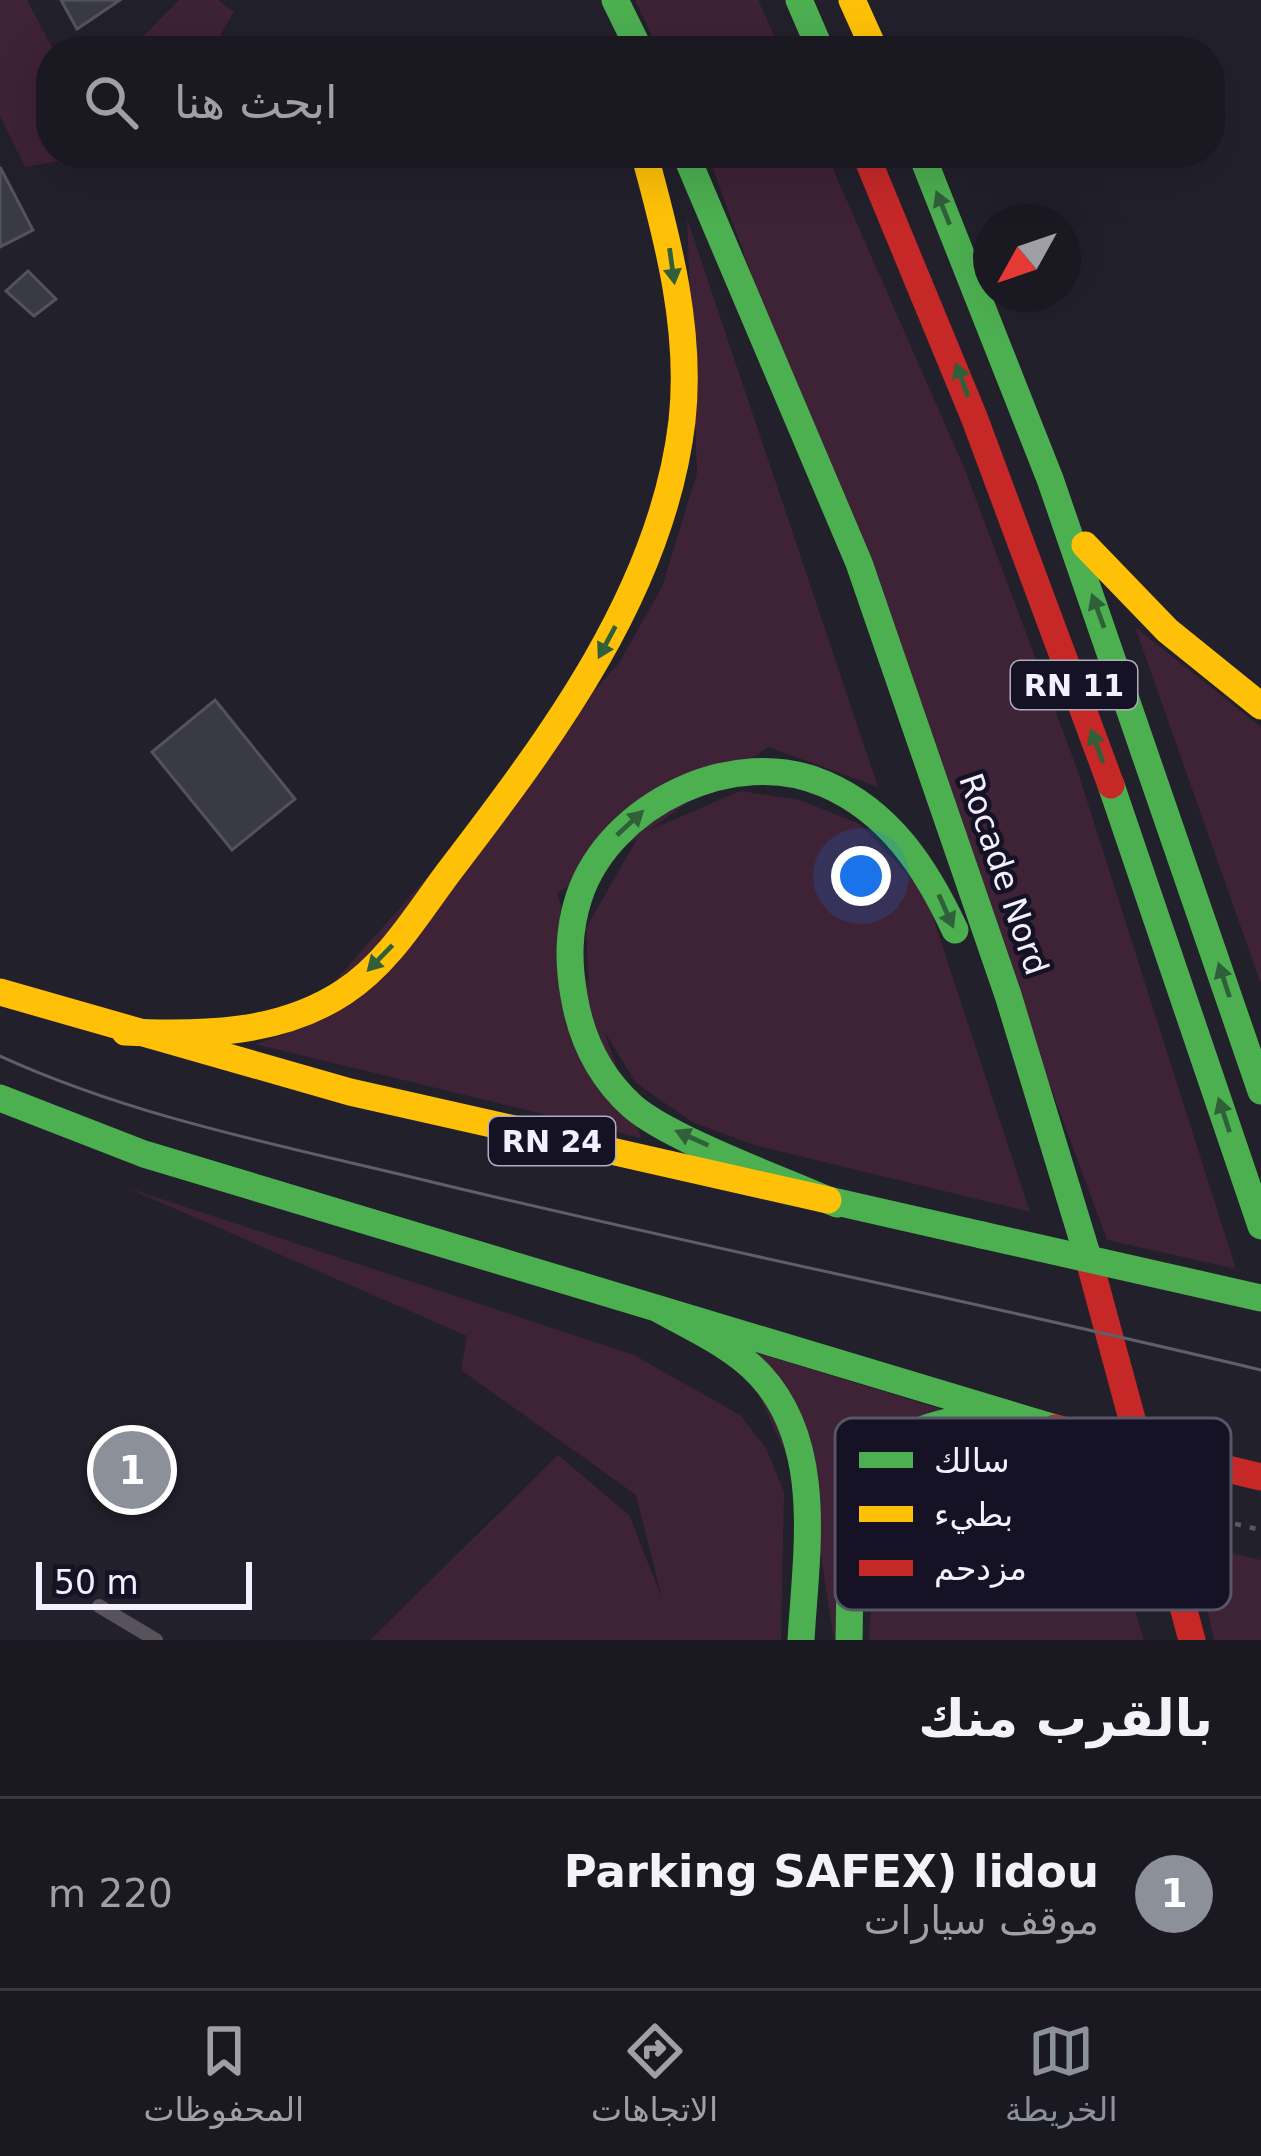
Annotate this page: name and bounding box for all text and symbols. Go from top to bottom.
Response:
search box [36,36,1225,168]
icon: search [78,69,144,135]
text: ابحث هنا [174,76,338,129]
one-way arrow [933,189,952,225]
north arrow [973,204,1081,312]
one-way arrow [663,248,682,286]
one-way arrow [952,362,970,398]
one-way arrow [1088,593,1106,629]
one-way arrow [597,625,618,659]
road number: RN 11 [1011,661,1137,709]
one-way arrow [1087,728,1105,764]
street label: Rocade Nord [951,768,1057,980]
one-way arrow [615,810,644,837]
your location [831,846,891,906]
one-way arrow [937,894,957,929]
one-way arrow [366,943,394,972]
one-way arrow [1214,961,1233,998]
one-way arrow [1214,1096,1233,1133]
road number: RN 24 [489,1117,615,1165]
one-way arrow [674,1128,709,1148]
legend [835,1418,1231,1610]
pin: 1 [93,1425,171,1515]
text: سالك [934,1441,1010,1480]
text: بطيء [934,1495,1013,1534]
text: مزدحم [934,1549,1027,1588]
scale bar [36,1556,252,1609]
text: 50 m [54,1563,139,1602]
text: بالقرب منك [918,1689,1213,1748]
text: Parking SAFEX) lidou [564,1845,1099,1898]
text: 220 m [48,1871,173,1916]
text: 1 [1160,1871,1188,1916]
text: موقف سيارات [864,1898,1099,1943]
tab: المحفوظات [143,2018,304,2129]
tab: الاتجاهات [591,2018,718,2129]
tab: الخريطة [1005,2018,1118,2129]

